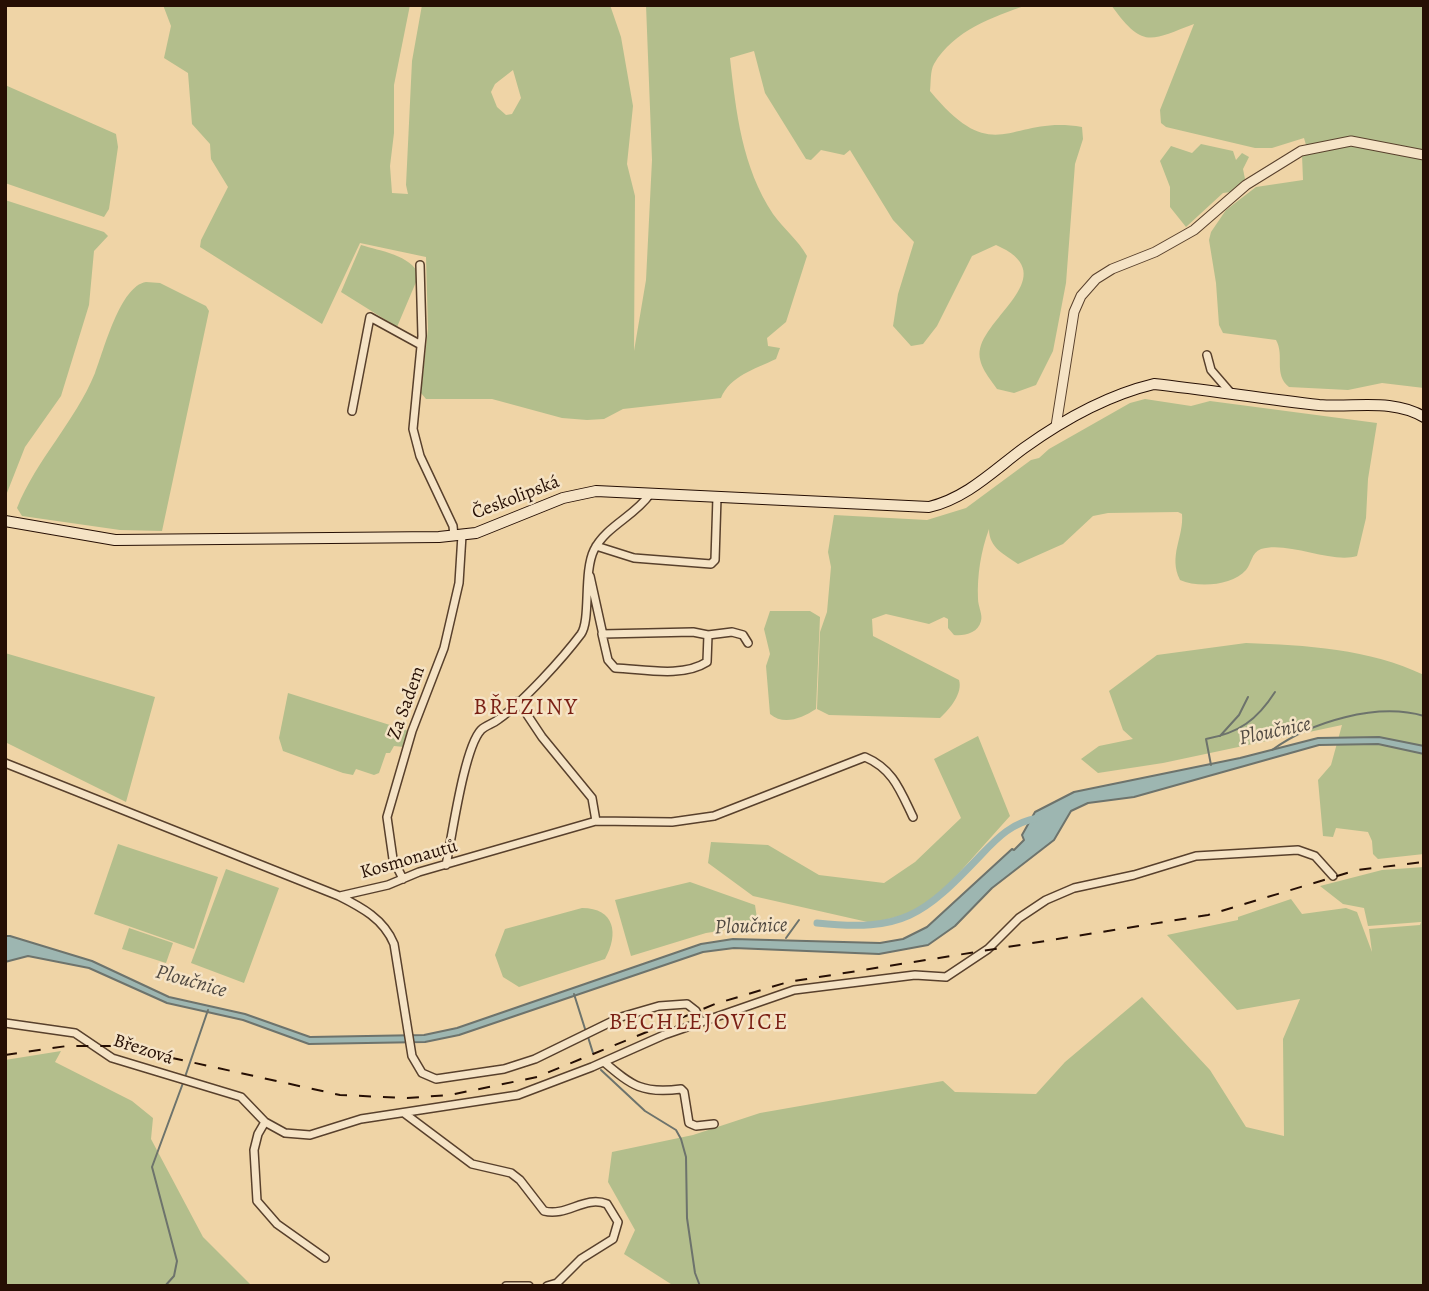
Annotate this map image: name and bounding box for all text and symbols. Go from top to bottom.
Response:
street label: Českolipská [469,471,563,525]
street label: Za Sadem [383,663,431,743]
district label: BŘEZINY [474,694,578,722]
water label: Ploučnice [1237,712,1313,752]
street label: Kosmonautů [358,835,460,885]
water label: Ploučnice [714,913,788,941]
water label: Ploučnice [153,960,229,1004]
district label: BECHLEJOVICE [610,1009,788,1037]
street label: Březová [110,1030,176,1070]

